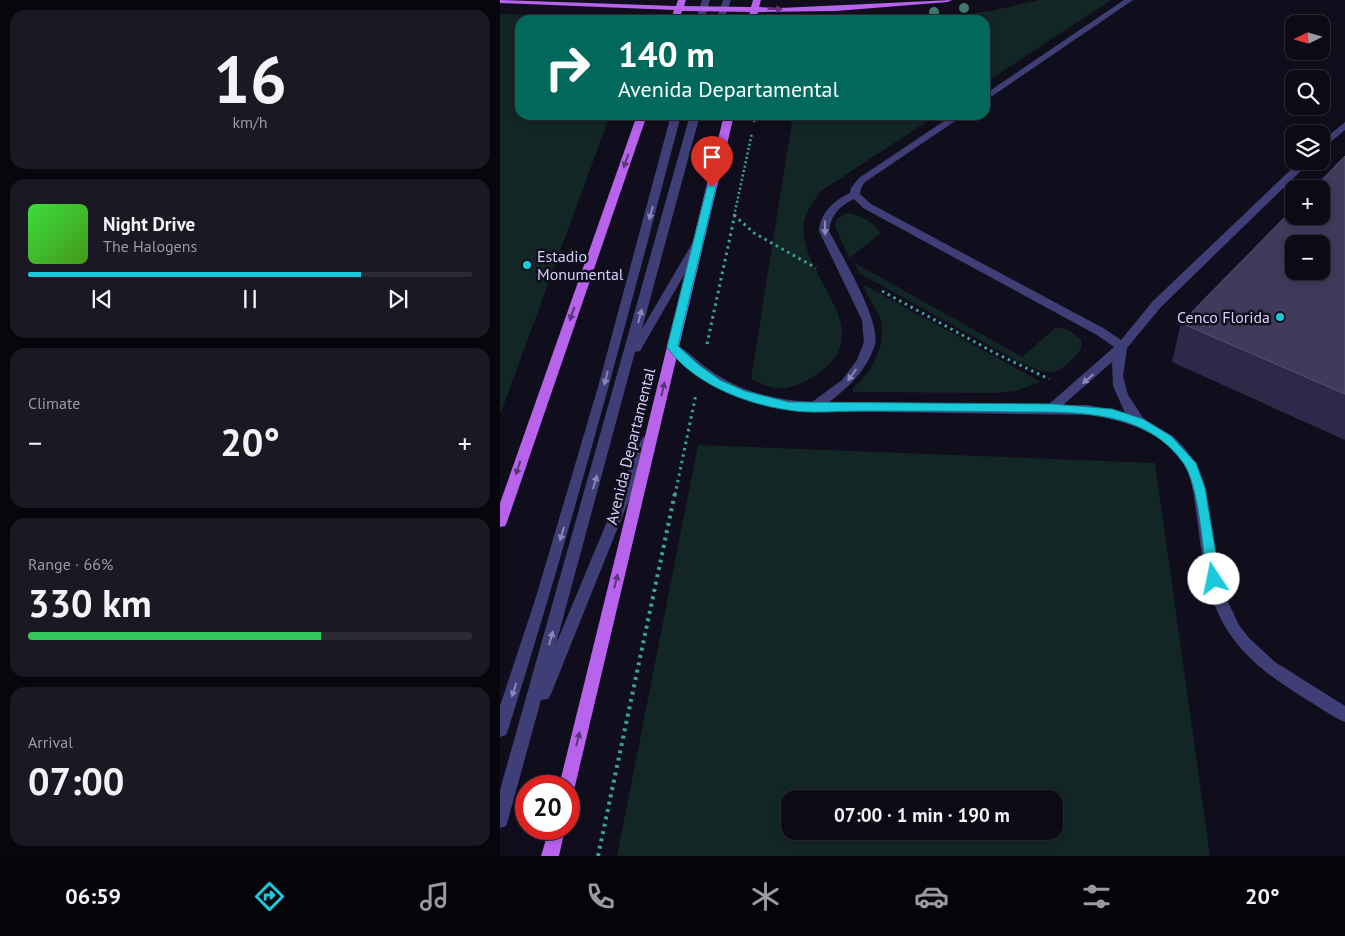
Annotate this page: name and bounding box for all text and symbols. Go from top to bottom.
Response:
one-way arrow [767,5,783,13]
north arrow [1285,15,1330,60]
map controls [1285,15,1330,280]
text: 140 m [618,31,715,77]
icon: right [535,35,600,100]
text: 16 [213,37,287,121]
button: search [1285,70,1330,115]
text: Avenida Departamental [618,75,839,103]
text: km/h [232,112,268,132]
button: layers [1285,125,1330,170]
pin [691,136,733,187]
icon: arrive [698,143,726,171]
one-way arrow [621,154,629,169]
button: + [1285,180,1330,225]
one-way arrow [647,206,655,221]
text: Night Drive [103,212,195,236]
one-way arrow [822,221,830,237]
button: − [1285,235,1330,280]
text: The Halogens [103,236,197,256]
place label: Estadio Monumental [537,246,624,284]
marker: Estadio Monumental [521,259,533,271]
icon: previous [88,285,116,313]
icon: pause [236,285,264,313]
icon: next [384,285,412,313]
one-way arrow [567,307,575,322]
place label: Cenco Florida [1177,307,1270,327]
one-way arrow [637,309,645,324]
marker: Cenco Florida [1274,311,1286,323]
street label: Avenida Departamental [601,365,659,526]
one-way arrow [847,368,857,382]
one-way arrow [602,371,610,386]
one-way arrow [1081,373,1094,384]
one-way arrow [659,381,667,396]
text: Climate [28,393,80,413]
text: 20° [220,417,280,466]
text: − [28,424,42,461]
text: + [458,424,472,461]
one-way arrow [514,460,521,475]
one-way arrow [591,474,599,489]
one-way arrow [557,527,565,542]
position arrow [1187,552,1239,604]
text: Range · 66% [28,554,113,574]
one-way arrow [613,573,621,588]
text: 330 km [28,578,152,627]
one-way arrow [547,631,555,646]
one-way arrow [509,682,517,697]
one-way arrow [575,731,583,746]
text: Arrival [28,732,73,752]
text: 07:00 [28,756,124,805]
speed limit sign: 20 [515,775,580,840]
text: 07:00 · 1 min · 190 m [834,803,1010,827]
icon: directions [252,879,287,914]
icon: music [417,879,452,914]
icon: phone [583,879,618,914]
icon: climate [748,879,783,914]
icon: car [914,879,949,914]
icon: filters [1079,879,1114,914]
text: 06:59 [65,882,121,910]
text: 20° [1245,882,1280,910]

